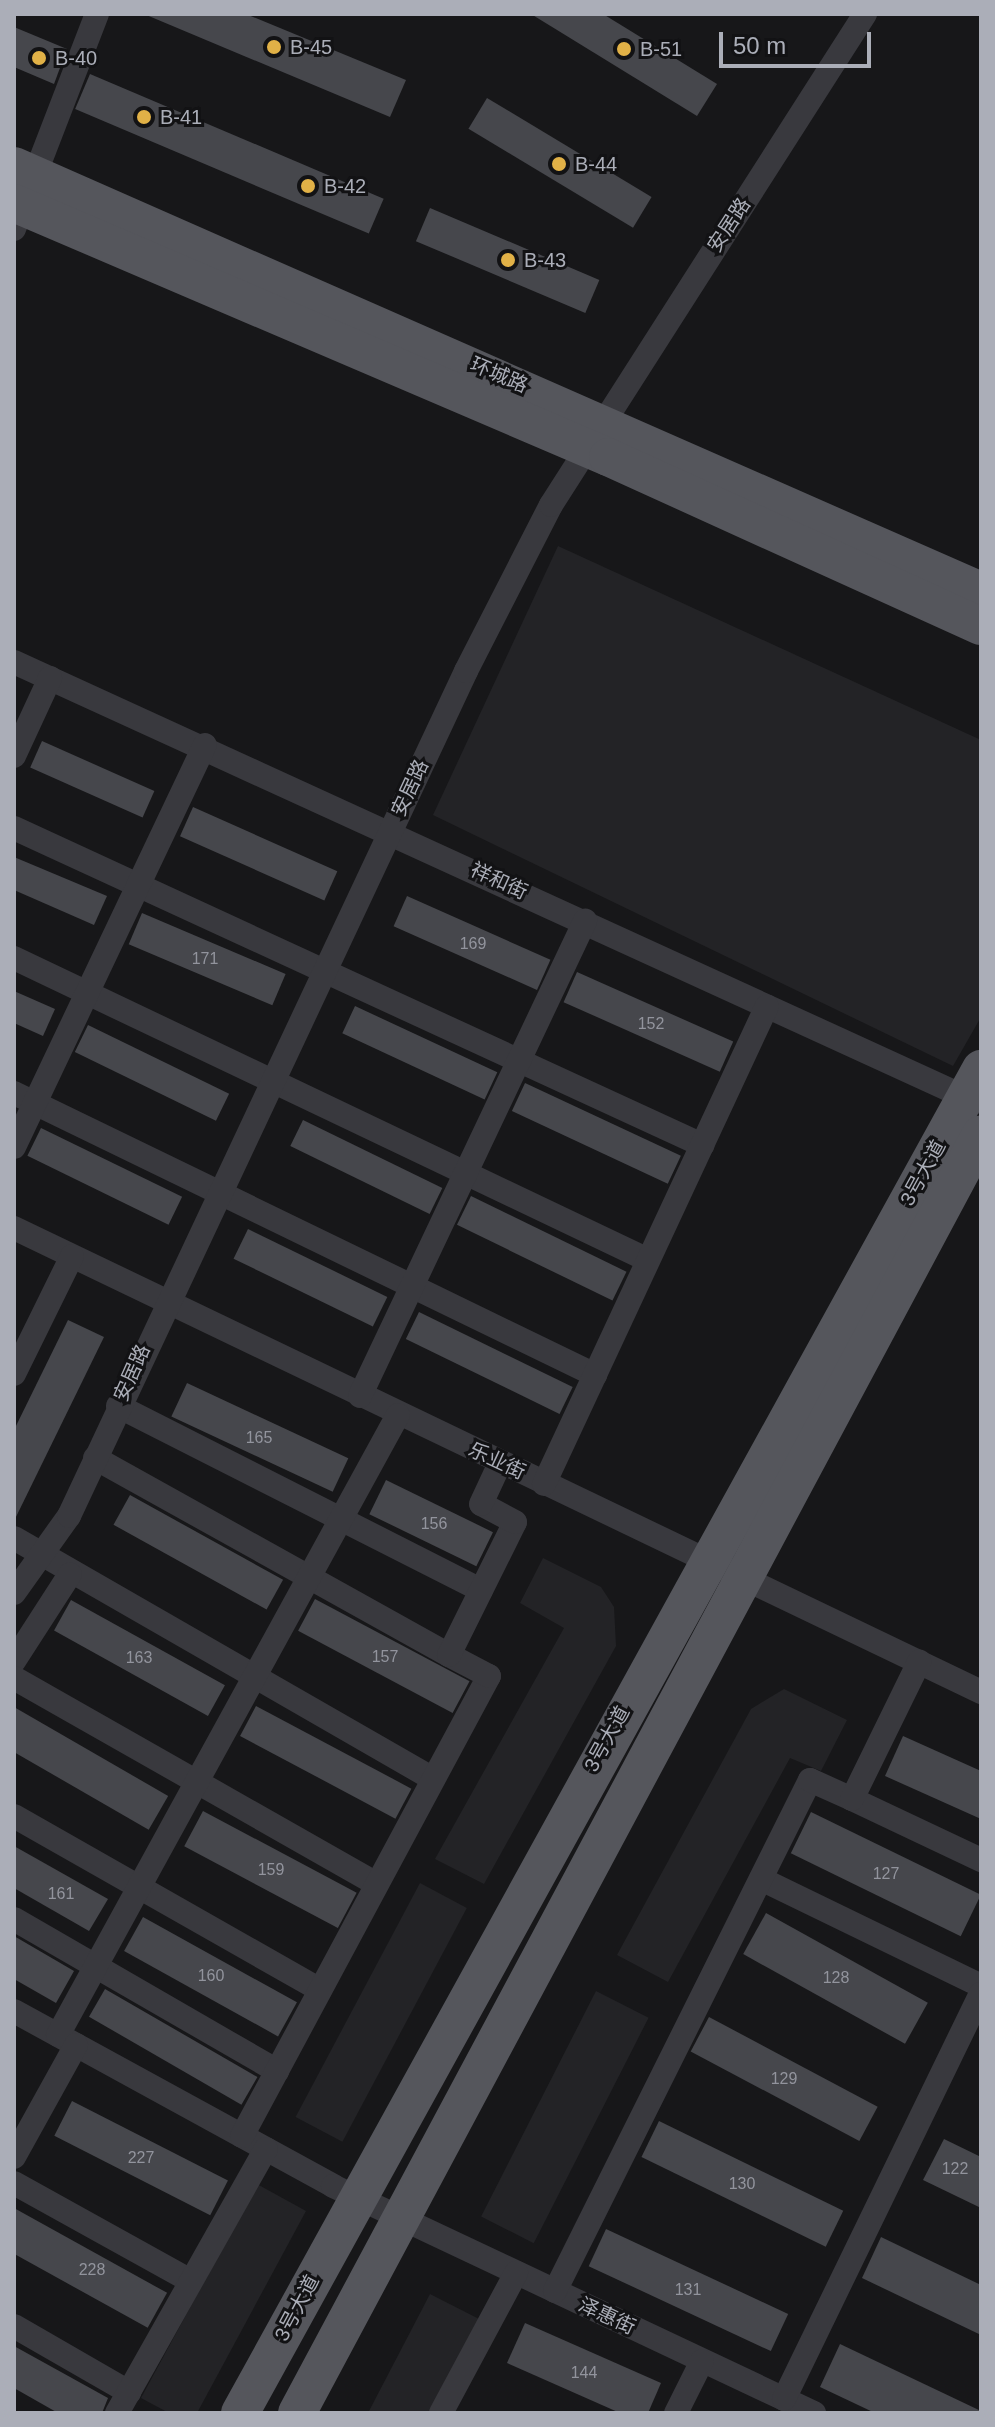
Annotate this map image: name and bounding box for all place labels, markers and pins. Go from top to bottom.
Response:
place label: B-45 [290,35,332,59]
place label: B-51 [640,37,682,61]
marker: B-45 [265,38,283,56]
marker: B-51 [615,40,633,58]
place label: B-40 [55,46,97,70]
marker: B-40 [30,49,48,67]
place label: B-41 [160,105,202,129]
marker: B-41 [135,108,153,126]
place label: B-44 [575,152,617,176]
marker: B-44 [550,155,568,173]
place label: B-42 [324,174,366,198]
marker: B-42 [299,177,317,195]
place label: B-43 [524,248,566,272]
marker: B-43 [499,251,517,269]

